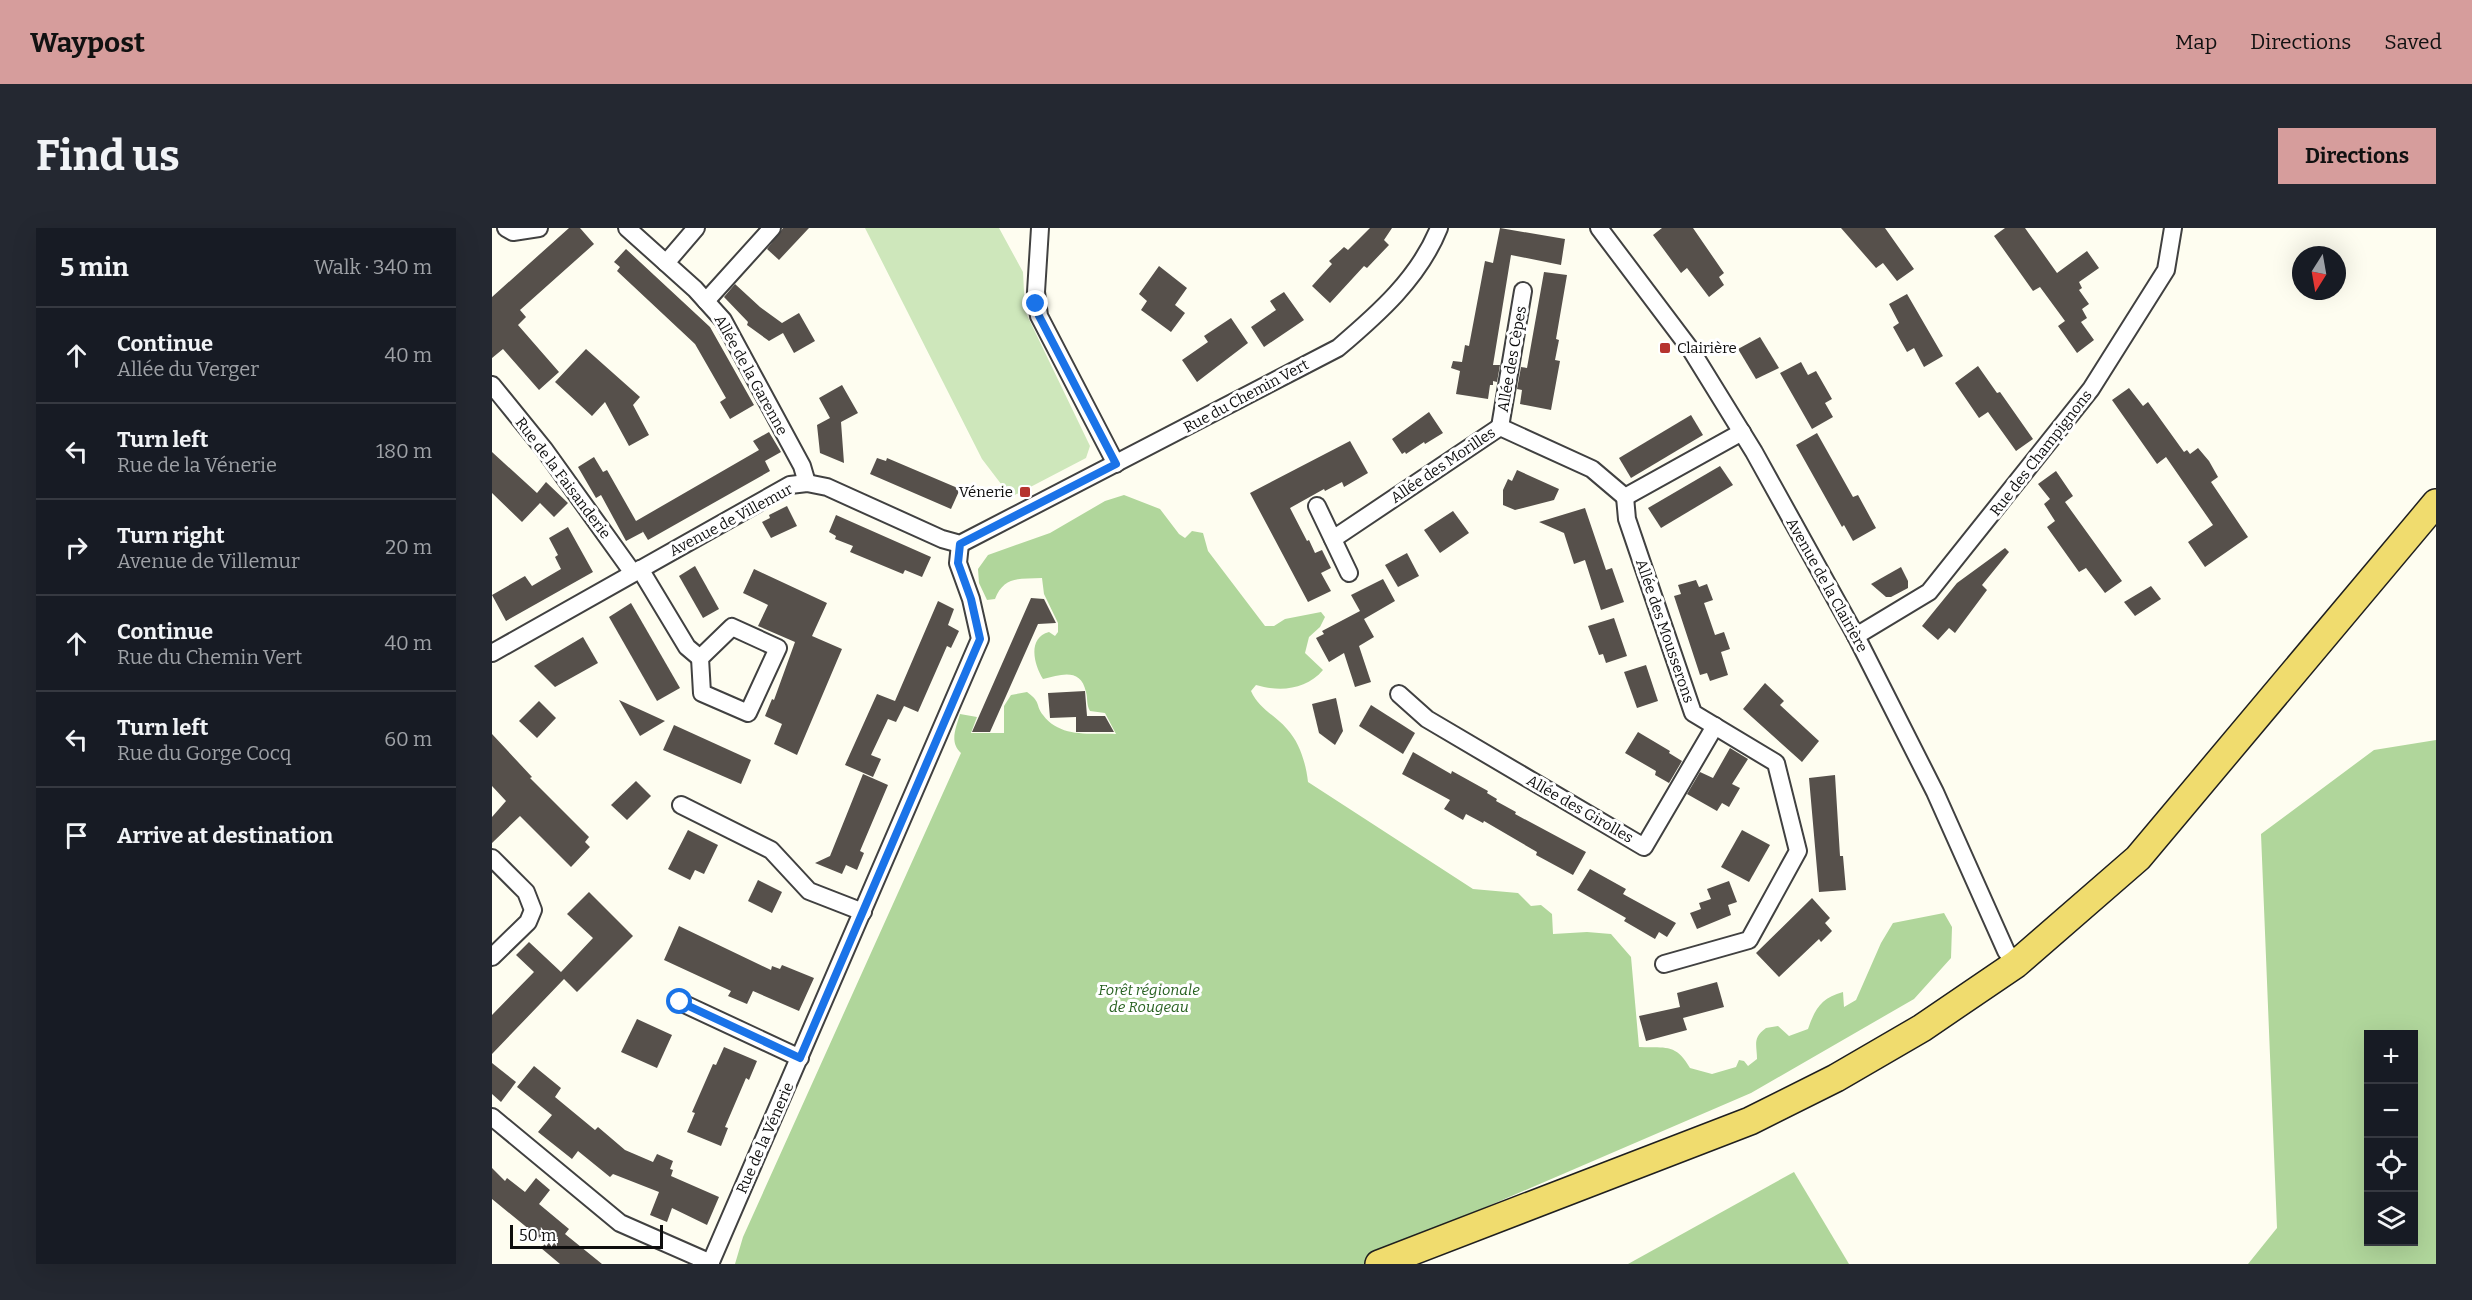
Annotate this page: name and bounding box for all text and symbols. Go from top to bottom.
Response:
text: Waypost [30,26,145,59]
text: Map [2175,29,2217,55]
text: Directions [2250,29,2351,55]
text: Saved [2384,29,2442,55]
button: Directions [2278,128,2436,184]
text: Find us [36,131,180,181]
north arrow [2292,246,2346,300]
text: 5 min [60,252,129,283]
text: Walk · 340 m [314,255,432,279]
route end [1022,290,1048,316]
street label: Allée des Cèpes [1494,304,1530,414]
street label: Allée de la Garenne [710,312,792,438]
text: Continue [117,330,213,357]
icon: ahead [60,339,93,372]
place label: Clairière [1677,339,1737,357]
marker: Clairière [1658,341,1672,355]
text: 40 m [384,343,432,367]
street label: Rue du Chemin Vert [1180,355,1312,437]
text: Allée du Verger [117,357,259,381]
street label: Rue des Champignons [1986,386,2096,520]
street label: Rue de la Faisanderie [511,414,615,542]
street label: Allée des Morilles [1387,423,1499,507]
text: Turn left [117,426,209,453]
icon: left [60,435,93,468]
text: 180 m [376,439,432,463]
text: Rue de la Vénerie [117,453,277,477]
street label: Avenue de Villemur [666,480,796,560]
place label: Vénerie [959,483,1013,501]
marker: Vénerie [1018,485,1032,499]
street label: Avenue de la Clairière [1783,515,1871,655]
text: Turn right [117,522,225,549]
icon: right [60,531,93,564]
text: 20 m [385,535,432,559]
text: Avenue de Villemur [117,549,300,573]
street label: Allée des Mousserons [1632,557,1698,705]
text: Continue [117,618,213,645]
icon: ahead [60,627,93,660]
text: 40 m [384,631,432,655]
text: Rue du Chemin Vert [117,645,302,669]
text: Turn left [117,714,209,741]
icon: left [60,723,93,756]
text: 60 m [384,727,432,751]
text: Rue du Gorge Cocq [117,741,291,765]
street label: Allée des Girolles [1523,771,1637,847]
icon: arrive [60,819,93,852]
text: Arrive at destination [117,822,333,849]
park label: Forêt régionale de Rougeau [1098,981,1200,1016]
route start [666,988,692,1014]
map controls [2364,1030,2418,1246]
button: + [2364,1030,2418,1084]
street label: Rue de la Vénerie [732,1080,798,1196]
button: − [2364,1084,2418,1138]
button: locate [2364,1138,2418,1192]
button: layers [2364,1192,2418,1246]
scale bar [510,1222,663,1250]
text: 50 m [519,1226,556,1245]

